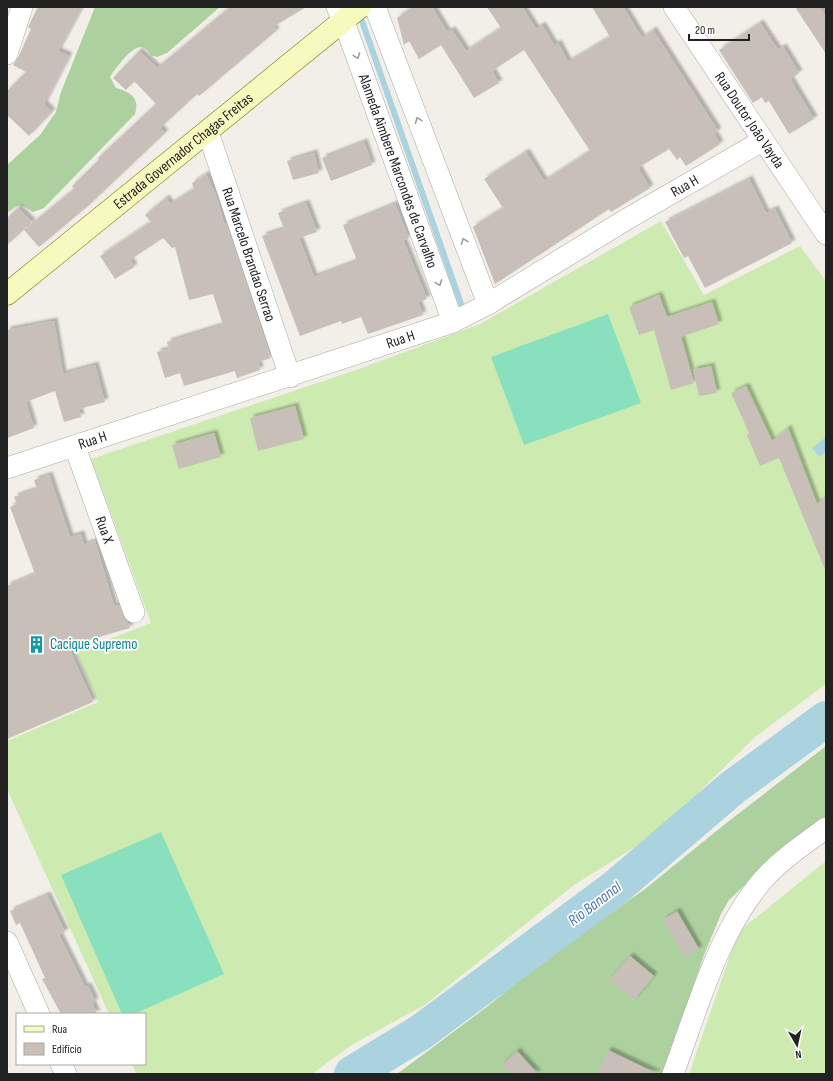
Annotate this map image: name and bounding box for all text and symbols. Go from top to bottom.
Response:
scale bar [689,16,749,42]
text: 20 m [695,23,715,38]
one-way arrow [352,52,360,59]
street label: Rua Doutor João Vayda [710,68,788,172]
street label: Alameda Aimbere Marcondes de Carvalho [353,70,442,271]
street label: Estrada Governador Chagas Freitas [110,89,257,214]
one-way arrow [414,116,422,123]
street label: Rua H [667,171,702,202]
street label: Rua Marcelo Brandao Serrao [217,185,280,324]
one-way arrow [461,238,469,245]
one-way arrow [434,280,442,287]
street label: Rua H [384,326,417,353]
street label: Rua H [76,427,109,454]
street label: Rua X [91,514,118,547]
building icon: Cacique Supremo [27,634,47,654]
place label: Cacique Supremo [50,635,137,654]
water label: Rio Bananal [564,877,626,930]
legend [16,1013,146,1065]
text: Rua [52,1022,68,1037]
north arrow [777,1025,817,1065]
text: Edifício [52,1042,82,1057]
text: N [794,1048,802,1061]

